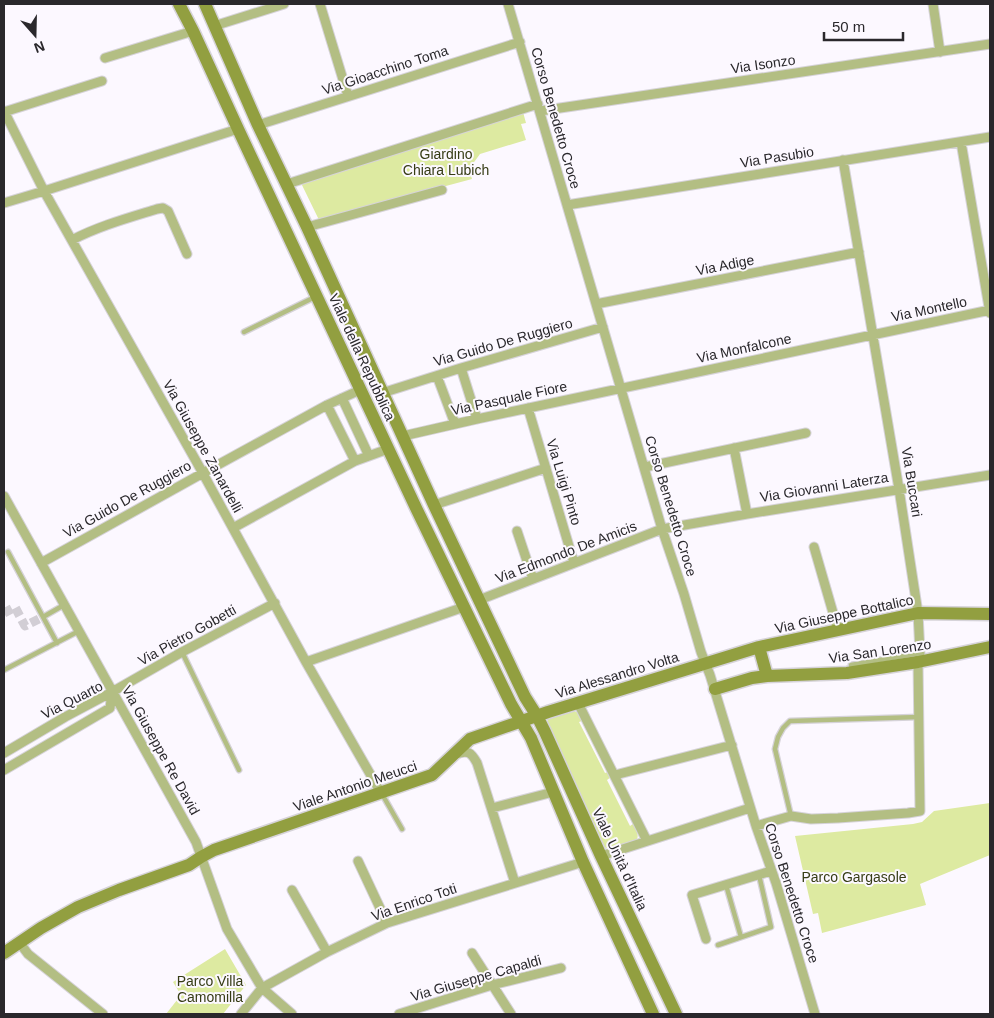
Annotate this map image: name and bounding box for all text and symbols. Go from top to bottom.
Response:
north arrow [10,10,60,60]
scale bar [824,10,903,42]
text: 50 m [832,18,865,35]
text: N [32,38,47,56]
street label: Via Gioacchino Toma [320,42,450,98]
street label: Corso Benedetto Croce [528,45,584,191]
street label: Via Isonzo [730,52,797,76]
street label: Via Pasubio [739,143,815,171]
park label: Giardino Chiara Lubich [403,146,489,178]
street label: Via Adige [695,251,756,278]
street label: Viale della Repubblica [326,291,399,423]
street label: Via Montello [890,293,968,325]
street label: Via Guido De Ruggiero [432,314,574,369]
street label: Via Monfalcone [695,330,793,366]
street label: Via Giuseppe Zanardelli [160,377,246,515]
street label: Via Pasquale Fiore [450,378,569,418]
street label: Corso Benedetto Croce [642,434,700,578]
street label: Via Luigi Pinto [543,437,585,527]
street label: Via Buccari [899,446,925,518]
street label: Via Guido De Ruggiero [60,457,194,541]
street label: Via Giovanni Laterza [759,469,890,505]
street label: Via Edmondo De Amicis [493,518,639,586]
street label: Via Giuseppe Bottalico [773,591,915,637]
street label: Via Pietro Gobetti [135,601,239,669]
street label: Via San Lorenzo [828,636,932,666]
street label: Via Alessandro Volta [553,649,681,701]
street label: Via Quarto [39,678,106,722]
street label: Via Giuseppe Re David [119,683,203,817]
street label: Viale Antonio Meucci [291,757,419,815]
street label: Viale Unità d'Italia [589,805,651,913]
street label: Corso Benedetto Croce [762,821,822,965]
park label: Parco Gargasole [801,869,907,885]
street label: Via Enrico Toti [369,880,459,924]
street label: Via Giuseppe Capaldi [409,952,543,1004]
park label: Parco Villa Camomilla [177,973,244,1005]

